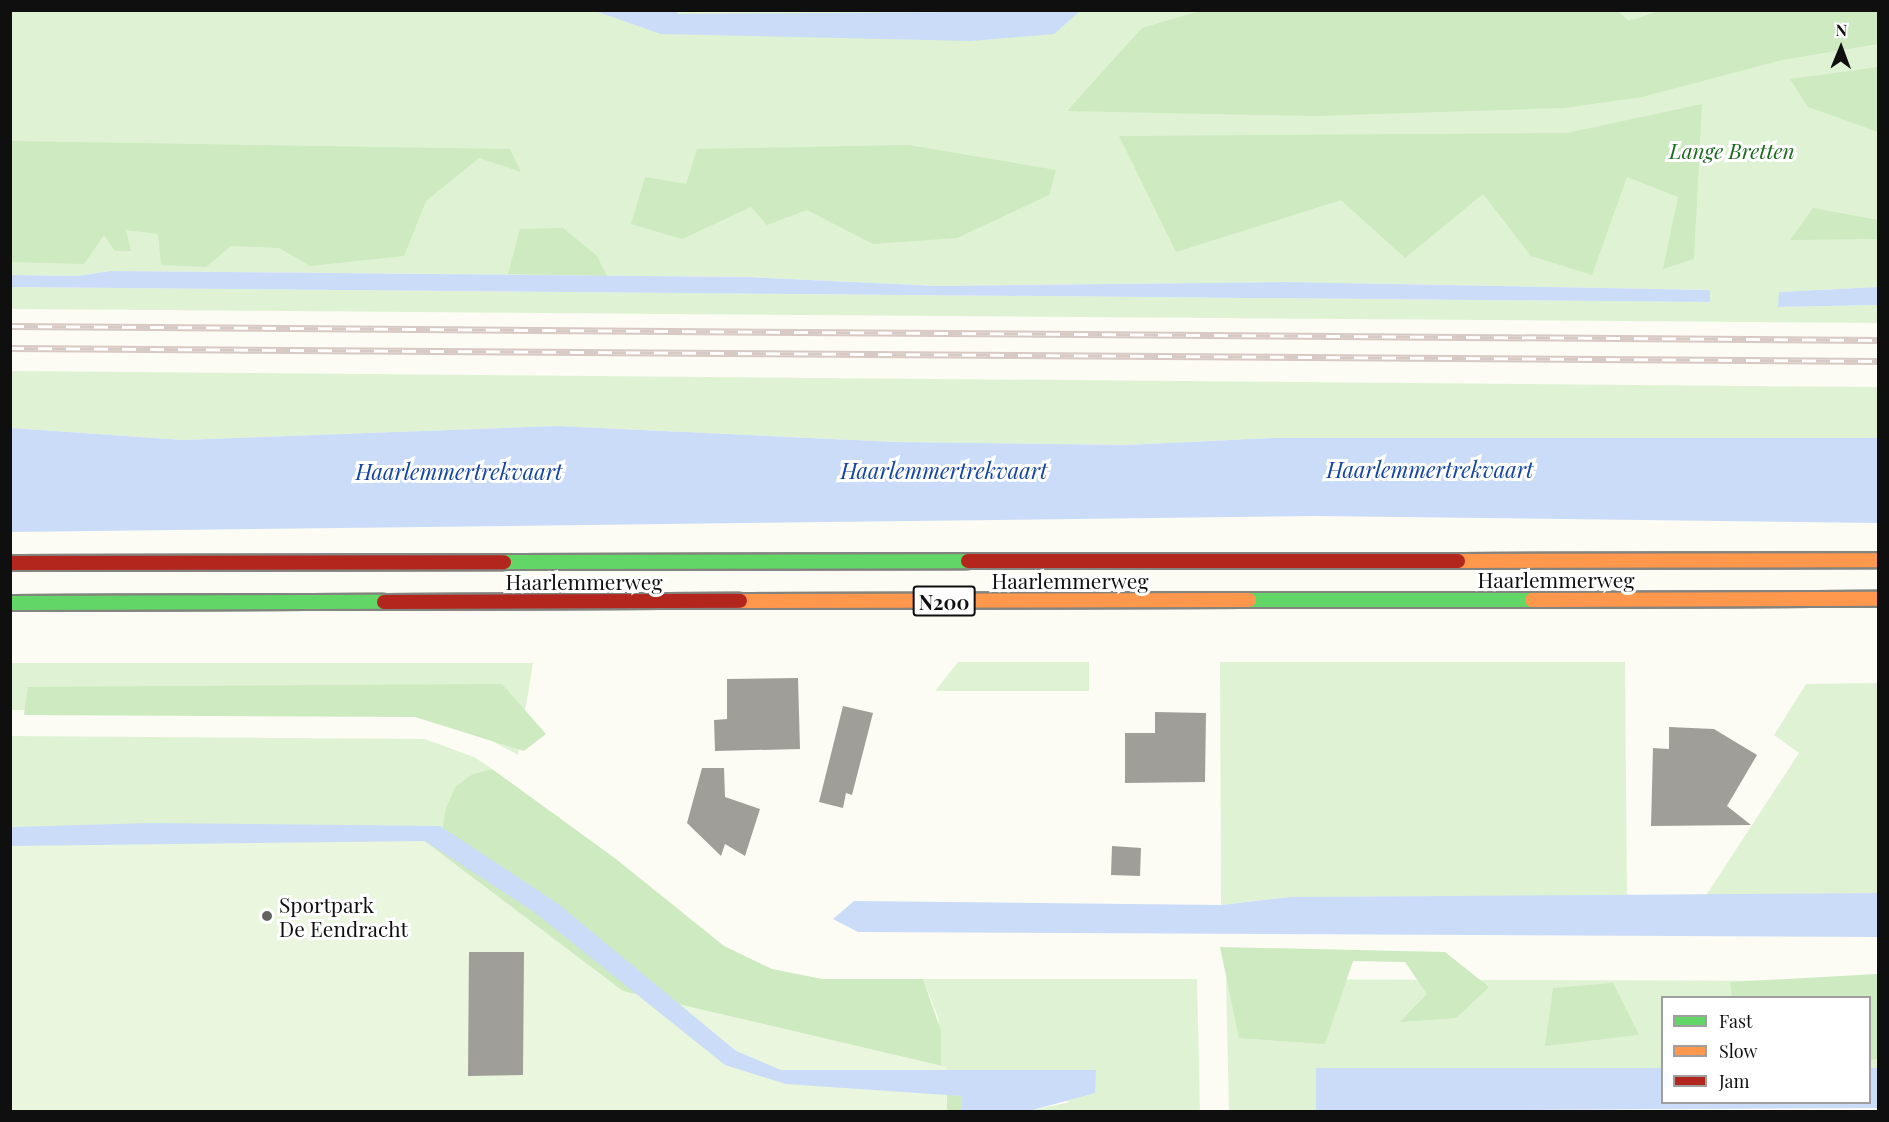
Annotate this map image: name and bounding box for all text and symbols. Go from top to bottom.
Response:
north arrow [1811,18,1871,78]
text: N [1835,19,1847,40]
park label: Lange Bretten [1669,137,1795,163]
water label: Haarlemmertrekvaart [1327,457,1533,483]
water label: Haarlemmertrekvaart [841,458,1047,484]
water label: Haarlemmertrekvaart [356,459,562,485]
street label: Haarlemmerweg [1477,566,1635,592]
street label: Haarlemmerweg [991,567,1149,593]
street label: Haarlemmerweg [505,568,663,594]
road number: N200 [912,584,976,618]
place label: Sportpark De Eendracht [279,891,408,941]
marker: Sportpark De Eendracht [260,909,274,923]
legend [1661,996,1871,1104]
text: Fast [1719,1009,1752,1033]
text: Slow [1719,1039,1757,1063]
text: Jam [1719,1069,1749,1093]

